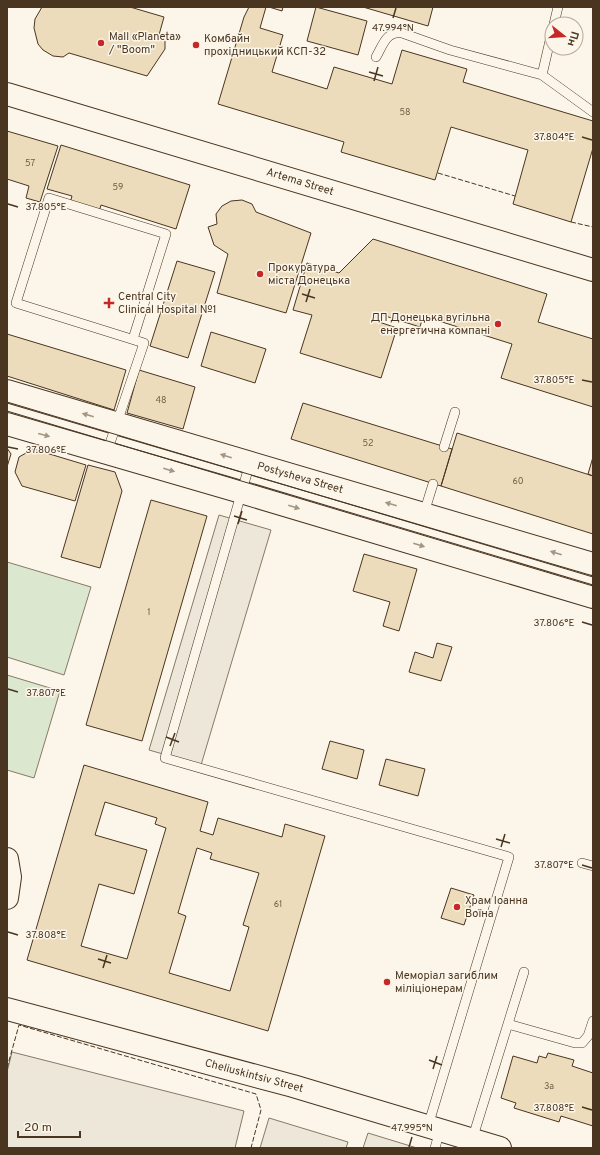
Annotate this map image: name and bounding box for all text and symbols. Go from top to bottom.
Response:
north arrow [544,16,584,56]
text: 47.994°N [372,22,414,35]
text: Пн [564,29,581,48]
place label: Mall «Planeta» / "Boom" [108,30,181,57]
place label: Комбайн прохідницький КСП-32 [204,32,326,59]
marker: Mall «Planeta» / "Boom" [96,38,106,48]
marker: Комбайн прохідницький КСП-32 [191,40,201,50]
house number: 58 [399,107,411,118]
text: 37.804°E [533,131,575,144]
house number: 57 [25,158,35,169]
street label: Artema Street [264,165,336,199]
house number: 59 [113,182,123,193]
text: 37.805°E [25,201,67,214]
place label: Прокуратура міста Донецька [268,261,350,288]
marker: Прокуратура міста Донецька [255,269,265,279]
place label: Central City Clinical Hospital №1 [118,290,217,317]
marker: Central City Clinical Hospital №1 [103,297,115,309]
place label: ДП Донецька вугільна енергетична компані [371,311,490,338]
marker: ДП Донецька вугільна енергетична компані [493,319,503,329]
text: 37.805°E [533,374,575,387]
house number: 48 [155,395,167,406]
one-way arrow [81,412,93,418]
one-way arrow [39,432,51,438]
house number: 52 [362,438,374,449]
text: 37.806°E [26,444,66,457]
one-way arrow [219,453,231,459]
street label: Postysheva Street [255,459,345,497]
one-way arrow [163,468,176,474]
house number: 60 [512,476,524,487]
one-way arrow [385,501,397,507]
one-way arrow [288,504,300,510]
one-way arrow [413,542,425,548]
one-way arrow [549,550,561,556]
house number: 1 [147,607,151,618]
text: 37.806°E [534,617,574,630]
text: 37.807°E [26,687,66,700]
text: 37.807°E [534,859,574,872]
place label: Храм Іоанна Воїна [465,894,528,921]
house number: 61 [274,899,282,910]
marker: Храм Іоанна Воїна [452,902,462,912]
text: 37.808°E [25,929,67,942]
place label: Меморіал загиблим міліціонерам [395,969,498,996]
marker: Меморіал загиблим міліціонерам [382,977,392,987]
street label: Cheliuskintsiv Street [203,1056,305,1096]
house number: 3а [544,1081,554,1092]
text: 37.808°E [533,1102,575,1115]
scale bar [18,1113,80,1139]
text: 20 m [24,1120,52,1136]
text: 47.995°N [391,1122,433,1135]

